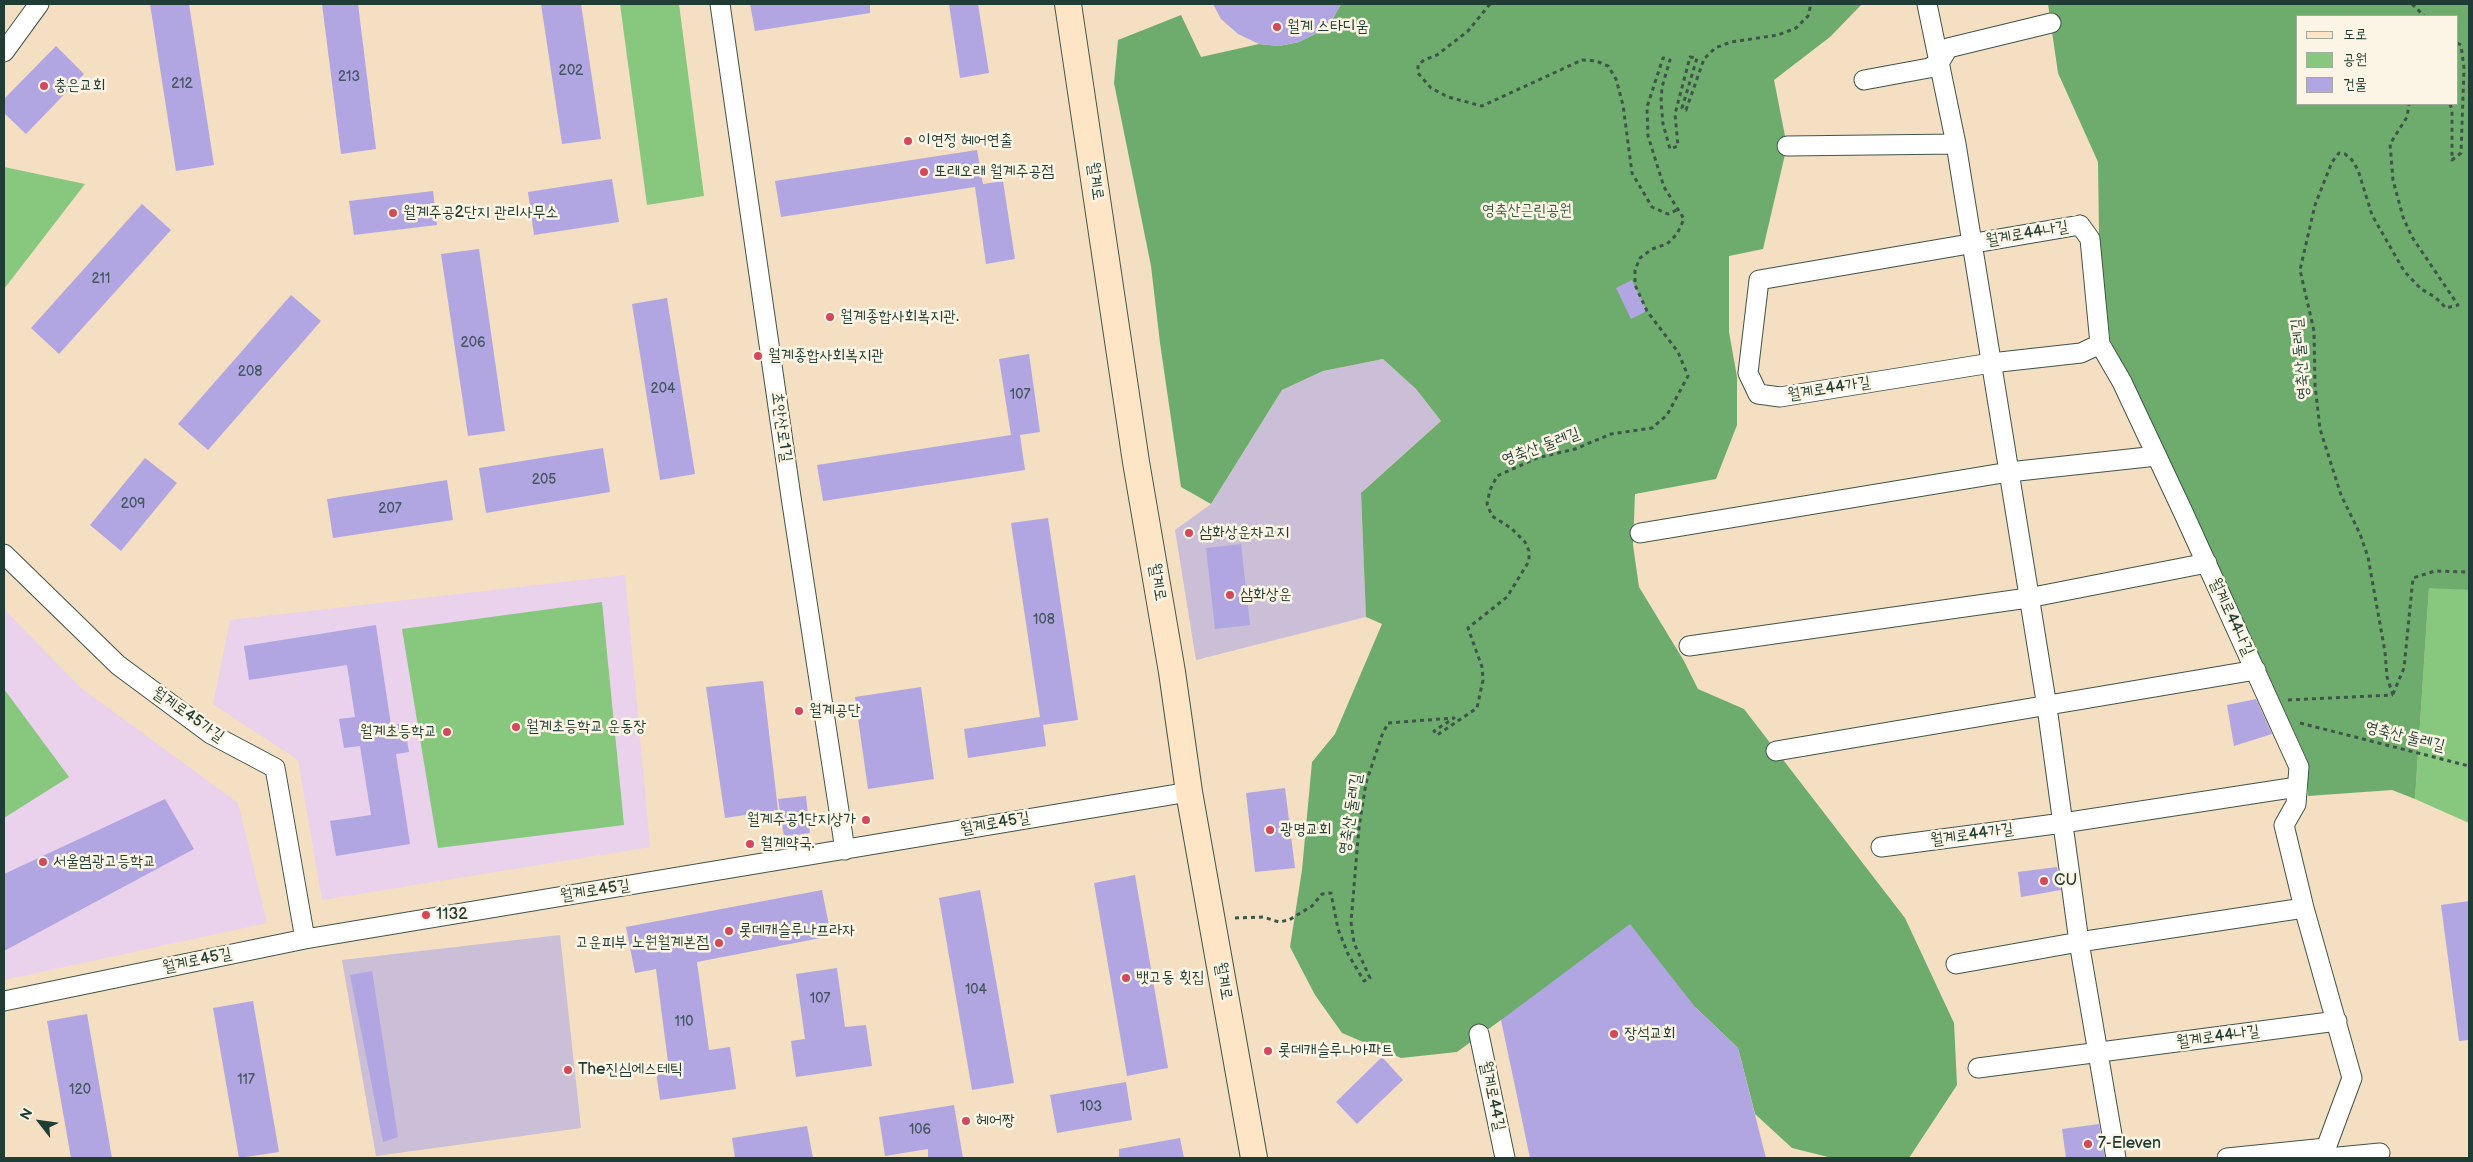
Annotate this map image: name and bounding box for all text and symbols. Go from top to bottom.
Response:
legend [2296,15,2458,105]
place label: 월계 스타디움 [1287,17,1369,37]
marker: 월계 스타디움 [1271,21,1283,33]
text: 도로 [2343,25,2367,44]
text: 공원 [2343,50,2367,69]
house number: 202 [559,63,583,79]
house number: 213 [338,69,360,85]
text: 건물 [2343,75,2367,94]
place label: 충은교회 [54,76,106,96]
house number: 212 [171,76,193,92]
marker: 충은교회 [38,80,50,92]
place label: 이연정 헤어연출 [918,131,1012,151]
marker: 이연정 헤어연출 [902,135,914,147]
street label: 월계로 [1083,161,1107,201]
place label: 또래오래 월계주공점 [934,162,1054,182]
marker: 또래오래 월계주공점 [918,166,930,178]
park label: 영축산근린공원 [1482,201,1572,221]
place label: 월계주공2단지 관리사무소 [403,203,558,223]
marker: 월계주공2단지 관리사무소 [387,207,399,219]
street label: 월계로44나길 [1984,217,2070,251]
house number: 211 [92,271,110,287]
place label: 월계종합사회복지관. [840,307,959,327]
marker: 월계종합사회복지관. [824,311,836,323]
street label: 영축산 둘레길 [2288,318,2314,400]
house number: 206 [460,335,486,351]
place label: 월계종합사회복지관 [768,346,884,366]
marker: 월계종합사회복지관 [752,350,764,362]
house number: 208 [238,364,262,380]
street label: 월계로44가길 [1786,373,1872,405]
house number: 204 [650,381,676,397]
house number: 107 [1010,387,1030,403]
street label: 초안산로1길 [767,391,795,463]
street label: 영축산 둘레길 [1499,424,1583,470]
house number: 205 [532,472,556,488]
house number: 209 [121,496,145,512]
house number: 207 [378,501,402,517]
place label: 삼화상운차고지 [1199,523,1289,543]
marker: 삼화상운차고지 [1183,527,1195,539]
street label: 월계로 [1144,561,1170,603]
street label: 월계로44나길 [2205,575,2257,659]
place label: 삼화상운 [1240,585,1292,605]
marker: 삼화상운 [1224,589,1236,601]
house number: 108 [1033,612,1055,628]
street label: 월계로45가길 [148,683,228,747]
place label: 월계공단 [809,701,861,721]
marker: 월계공단 [793,705,805,717]
place label: 월계초등학교 운동장 [526,717,646,737]
street label: 영축산 둘레길 [2363,718,2447,756]
marker: 월계초등학교 운동장 [510,721,522,733]
place label: 월계초등학교 [360,722,437,742]
marker: 월계초등학교 [441,726,453,738]
street label: 영축산 둘레길 [1335,772,1367,856]
street label: 월계로45길 [959,808,1031,840]
place label: 월계주공1단지상가 [747,810,856,830]
marker: 월계주공1단지상가 [860,814,872,826]
place label: 광명교회 [1280,820,1332,840]
street label: 월계로44가길 [1929,820,2015,850]
marker: 광명교회 [1264,824,1276,836]
place label: 월계약국. [760,834,815,854]
marker: 월계약국. [744,838,756,850]
place label: 서울염광고등학교 [53,852,156,872]
marker: 서울염광고등학교 [37,856,49,868]
place label: CU [2054,871,2077,891]
marker: CU [2038,875,2050,887]
street label: 월계로45길 [559,876,631,906]
place label: 1132 [436,905,468,925]
marker: 1132 [420,909,432,921]
place label: 롯데캐슬루나프라자 [739,921,855,941]
marker: 롯데캐슬루나프라자 [723,925,735,937]
place label: 고운피부 노원월계본점 [576,933,709,953]
marker: 고운피부 노원월계본점 [713,937,725,949]
street label: 월계로45길 [161,944,233,978]
street label: 월계로 [1210,960,1236,1002]
place label: 뱃고동 횟집 [1136,968,1205,988]
marker: 뱃고동 횟집 [1120,972,1132,984]
house number: 104 [965,982,987,998]
house number: 107 [810,991,830,1007]
house number: 110 [674,1014,694,1030]
street label: 월계로44나길 [2175,1022,2261,1052]
place label: 장석교회 [1624,1024,1676,1044]
marker: 장석교회 [1608,1028,1620,1040]
place label: 롯데캐슬루나아파트 [1278,1041,1394,1061]
marker: 롯데캐슬루나아파트 [1262,1045,1274,1057]
street label: 월계로44길 [1475,1059,1509,1133]
place label: The진심에스테틱 [578,1060,683,1080]
marker: The진심에스테틱 [562,1064,574,1076]
house number: 117 [237,1072,255,1088]
house number: 120 [69,1082,91,1098]
north arrow [15,1097,65,1147]
house number: 103 [1080,1099,1102,1115]
text: N [17,1105,37,1123]
place label: 헤어짱 [976,1111,1015,1131]
marker: 헤어짱 [960,1115,972,1127]
house number: 106 [909,1122,931,1138]
place label: 7-Eleven [2098,1134,2161,1154]
marker: 7-Eleven [2082,1138,2094,1150]

